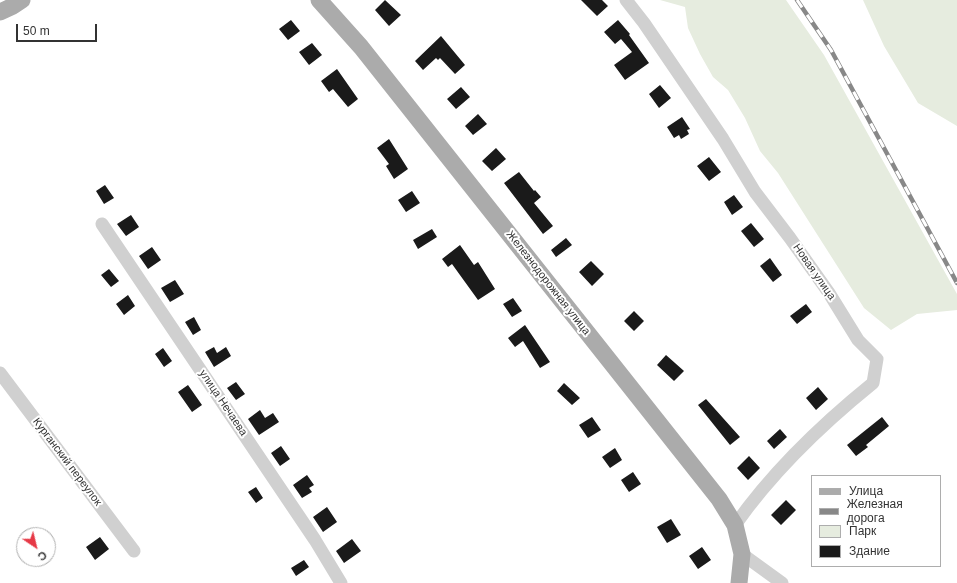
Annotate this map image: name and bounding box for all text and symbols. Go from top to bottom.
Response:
scale bar [18,16,99,42]
text: 50 m [23,24,50,38]
street label: Железнодорожная улица [503,228,593,338]
street label: Новая улица [790,242,838,302]
street label: улица Нечаева [196,367,250,439]
street label: Курганский переулок [30,416,104,508]
legend [811,475,941,567]
text: Улица [849,484,883,498]
text: Железная дорога [847,497,903,525]
text: Парк [849,524,876,538]
north arrow [16,527,56,567]
text: Здание [849,544,890,558]
text: С [36,549,49,563]

